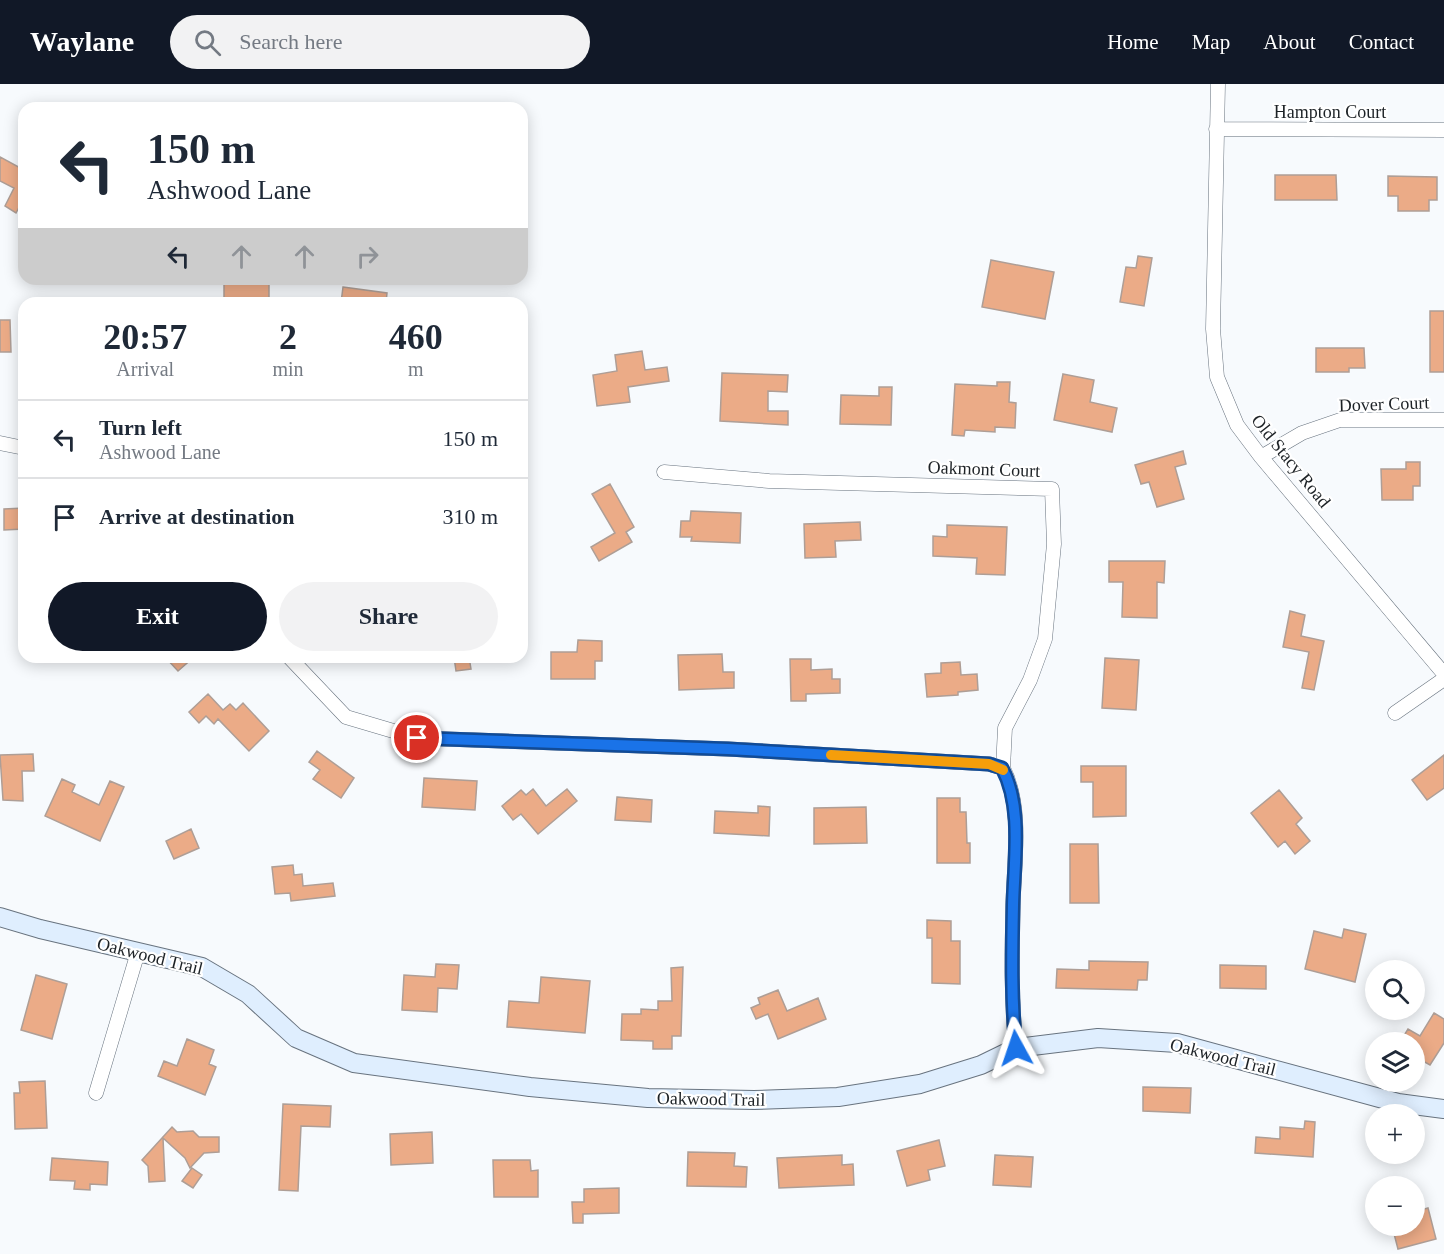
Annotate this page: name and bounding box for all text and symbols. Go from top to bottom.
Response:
search box [170,15,590,69]
text: Waylane [30,26,134,57]
icon: search [191,26,224,59]
text: Search here [239,29,342,54]
text: Home [1107,30,1159,54]
text: Map [1192,30,1230,54]
text: About [1263,30,1316,54]
text: Contact [1349,30,1414,54]
street label: Hampton Court [1274,102,1386,122]
icon: left [48,126,126,204]
text: 150 m [147,126,256,172]
text: Ashwood Lane [147,175,311,205]
icon: left [162,240,195,273]
icon: ahead [225,240,258,273]
icon: ahead [288,240,321,273]
icon: right [351,240,384,273]
text: 20:57 [103,317,187,357]
text: 2 [279,317,297,357]
text: 460 [389,317,443,357]
text: Arrival [116,358,174,380]
text: min [272,358,304,380]
text: m [408,358,424,380]
street label: Dover Court [1338,392,1430,416]
street label: Old Stacy Road [1247,410,1335,512]
text: Turn left [99,415,182,440]
icon: left [48,423,81,456]
text: 150 m [442,426,498,451]
text: Ashwood Lane [99,441,221,463]
street label: Oakmont Court [927,457,1041,481]
icon: arrive [48,501,81,534]
text: Arrive at destination [99,504,295,529]
text: 310 m [442,504,498,529]
button: Exit [48,582,267,651]
button: Share [279,582,498,651]
pin [391,712,442,763]
icon: arrive [400,721,433,754]
street label: Oakwood Trail [95,933,205,979]
map controls [1365,960,1425,1236]
button: search [1365,960,1425,1020]
position arrow [984,1016,1048,1080]
button: layers [1365,1032,1425,1092]
street label: Oakwood Trail [1168,1034,1278,1080]
street label: Oakwood Trail [657,1088,765,1110]
button: + [1365,1104,1425,1164]
button: − [1365,1176,1425,1236]

